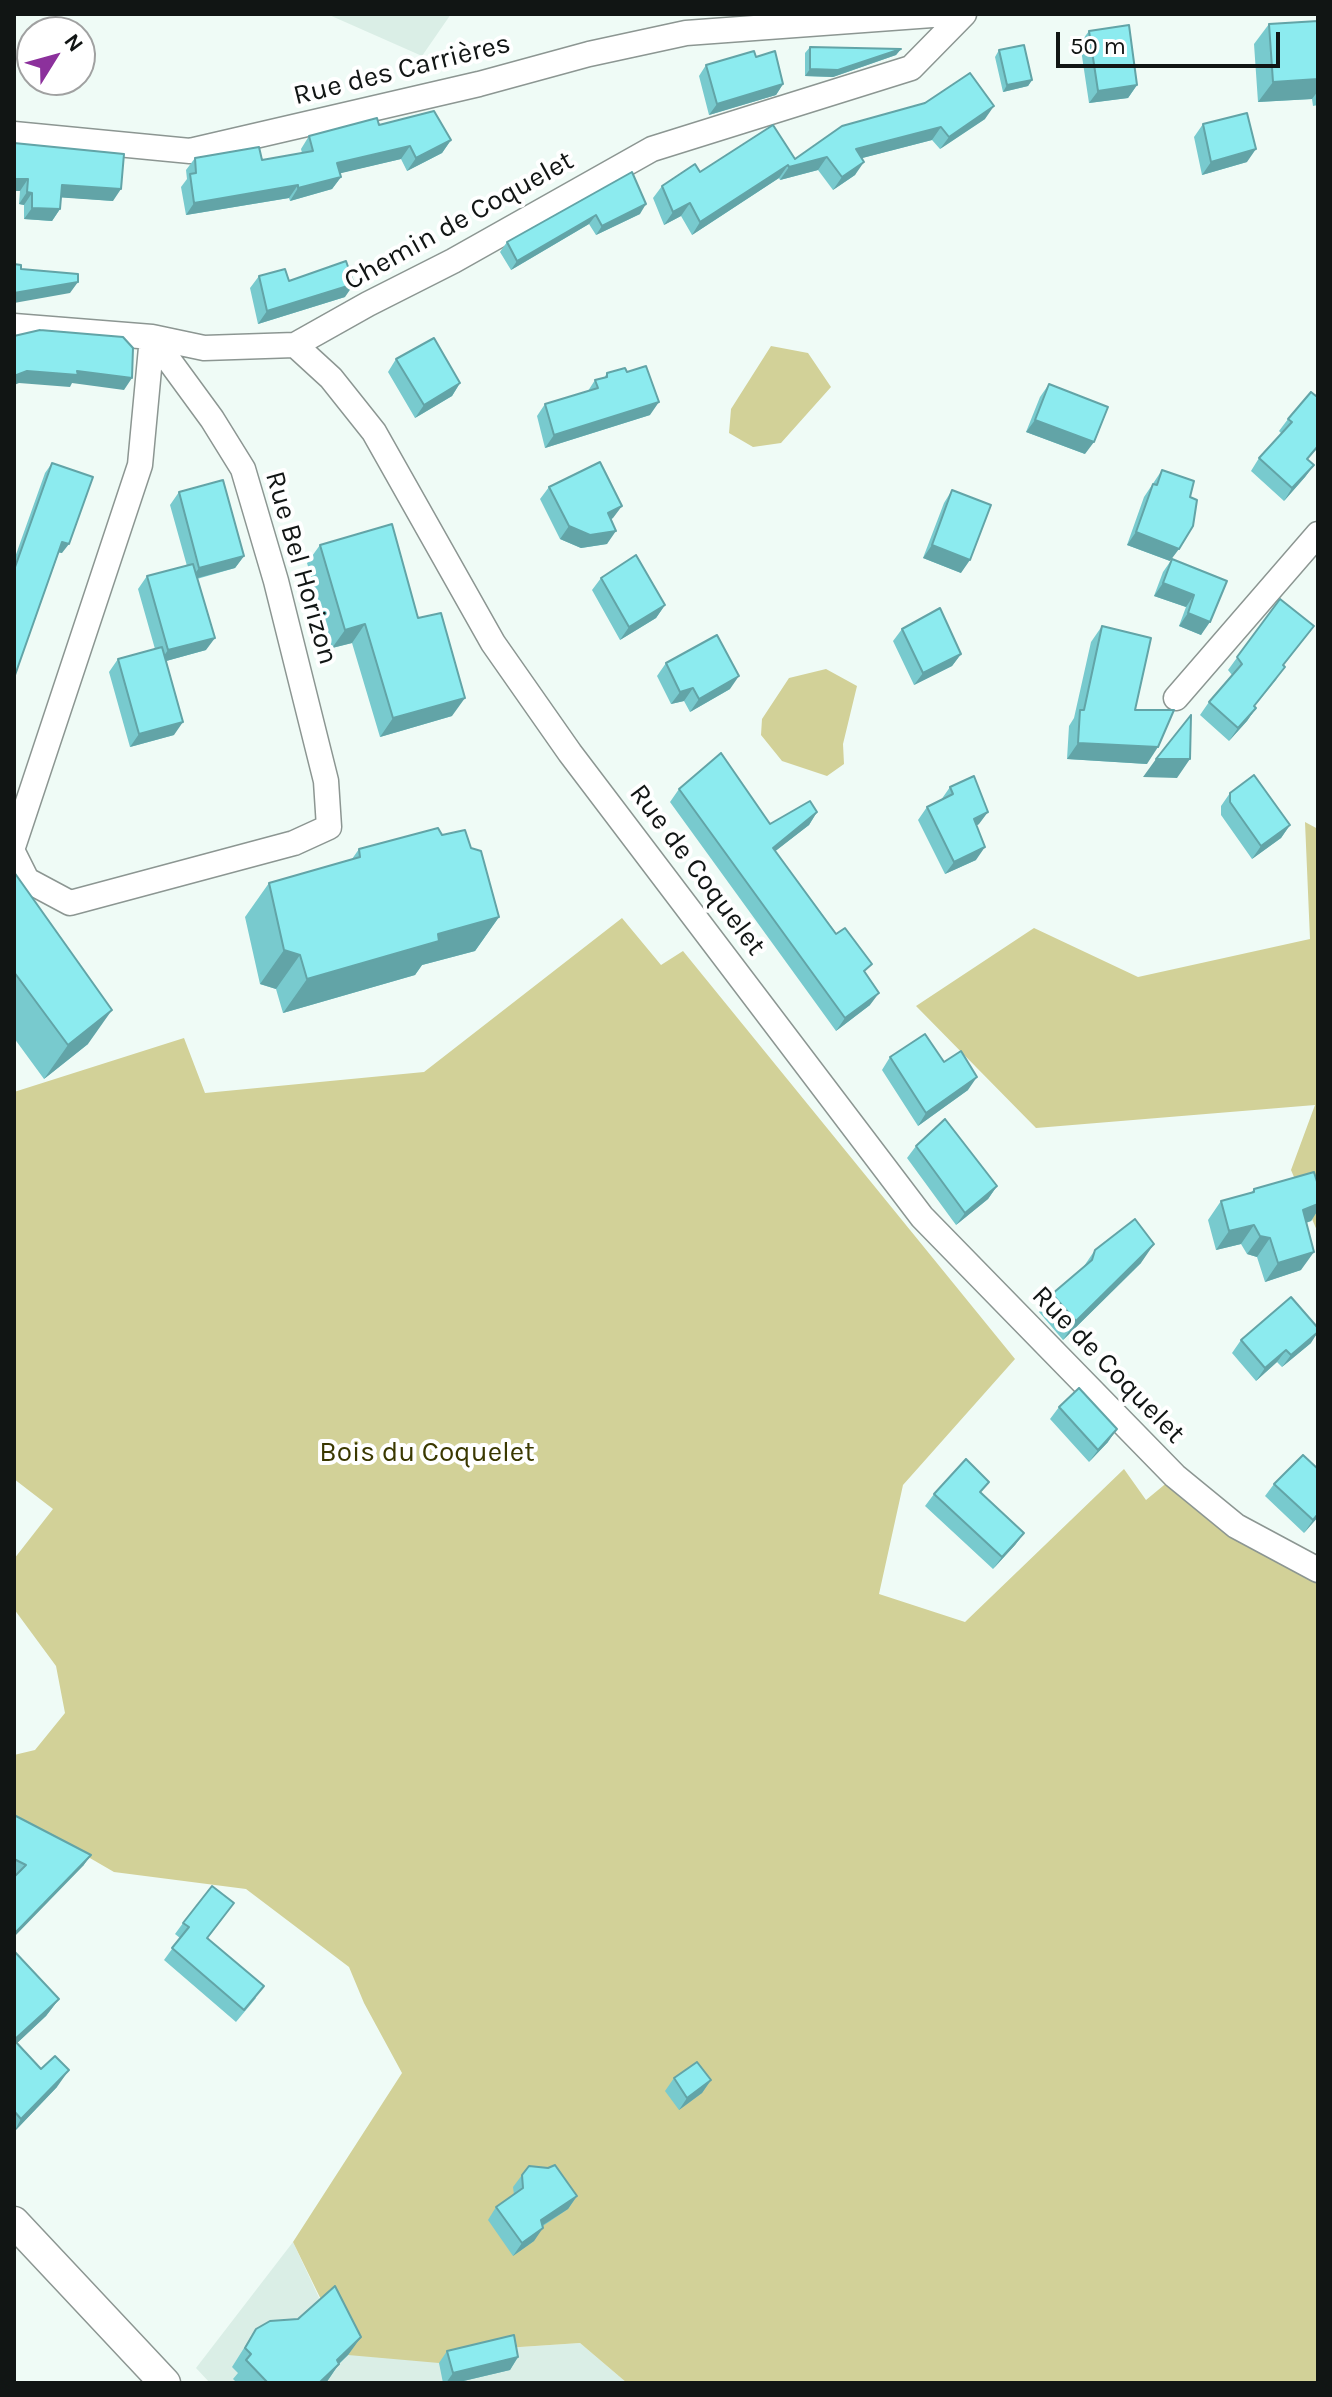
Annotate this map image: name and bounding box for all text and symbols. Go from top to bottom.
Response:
north arrow [16,16,96,96]
scale bar [1060,16,1284,66]
street label: Rue des Carrières [290,27,514,113]
text: N [58,29,89,57]
text: 50 m [1070,32,1126,60]
street label: Chemin de Coquelet [338,144,580,298]
street label: Rue Bel Horizon [257,468,345,668]
street label: Rue de Coquelet [622,778,772,962]
street label: Rue de Coquelet [1024,1279,1192,1451]
park label: Bois du Coquelet [319,1436,535,1470]

